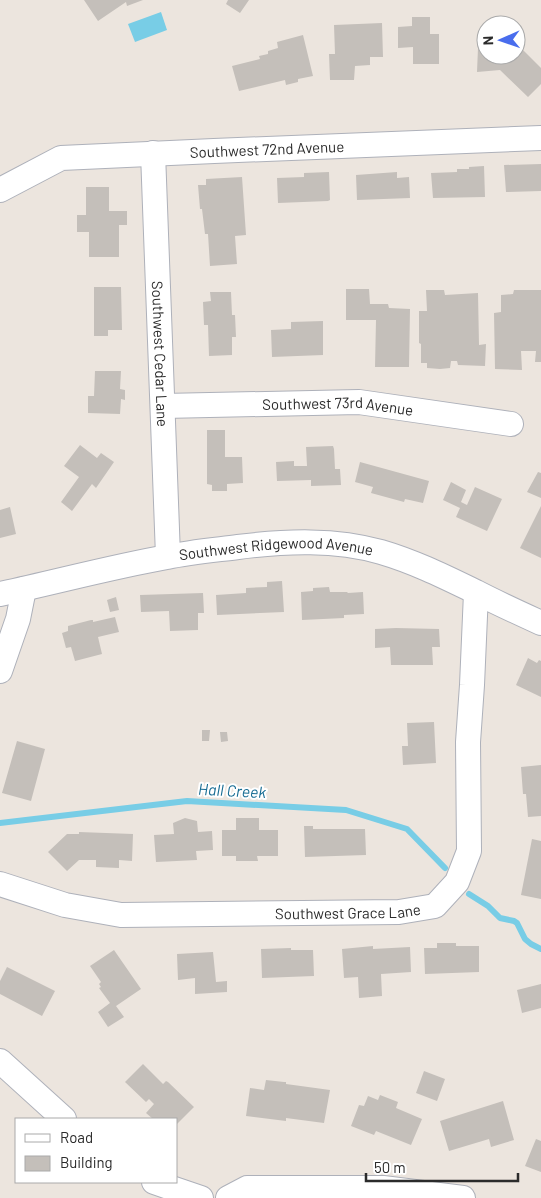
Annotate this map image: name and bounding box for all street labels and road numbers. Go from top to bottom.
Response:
street label: Southwest 72nd Avenue [189,137,345,161]
street label: Southwest Cedar Lane [149,280,172,427]
street label: Southwest 73rd Avenue [262,393,415,419]
street label: Southwest Ridgewood Avenue [178,533,375,564]
street label: Southwest Grace Lane [275,900,422,922]

